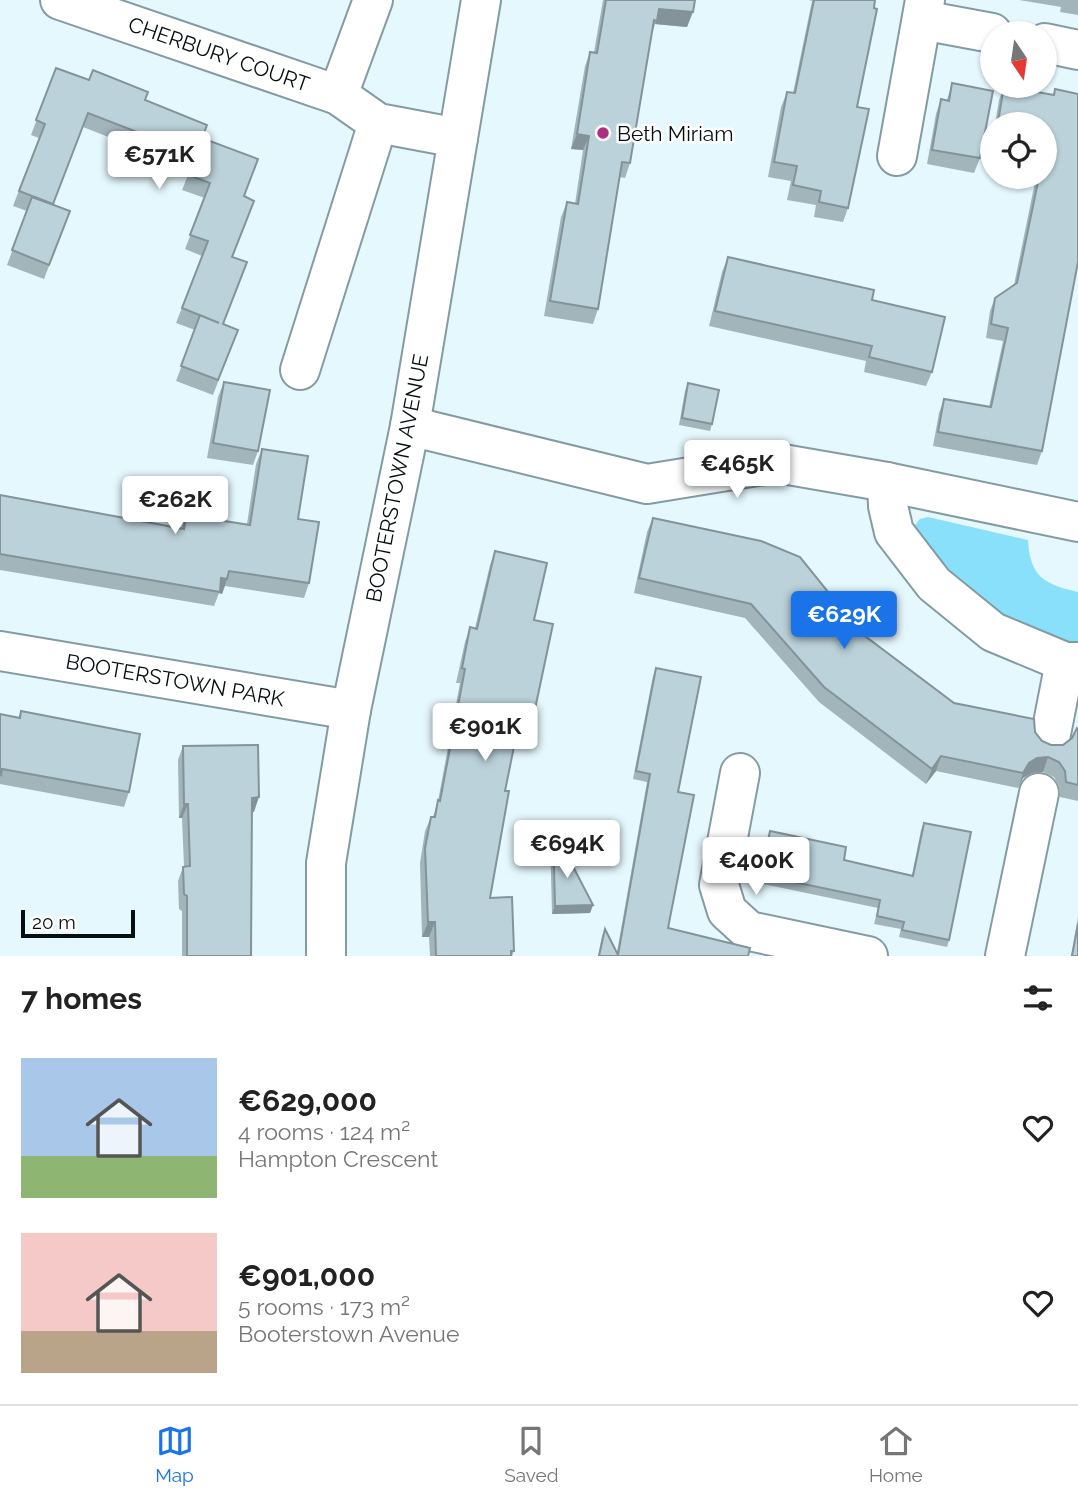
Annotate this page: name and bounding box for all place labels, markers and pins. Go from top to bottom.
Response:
place label: Beth Miriam [617,121,734,146]
marker: Beth Miriam [595,125,611,141]
pin: €571K [110,132,208,191]
pin: €465K [688,440,786,500]
pin: €262K [126,476,224,536]
pin: €629K [795,592,893,651]
pin: €901K [436,704,534,763]
pin: €694K [518,820,616,880]
pin: €400K [707,838,805,897]

